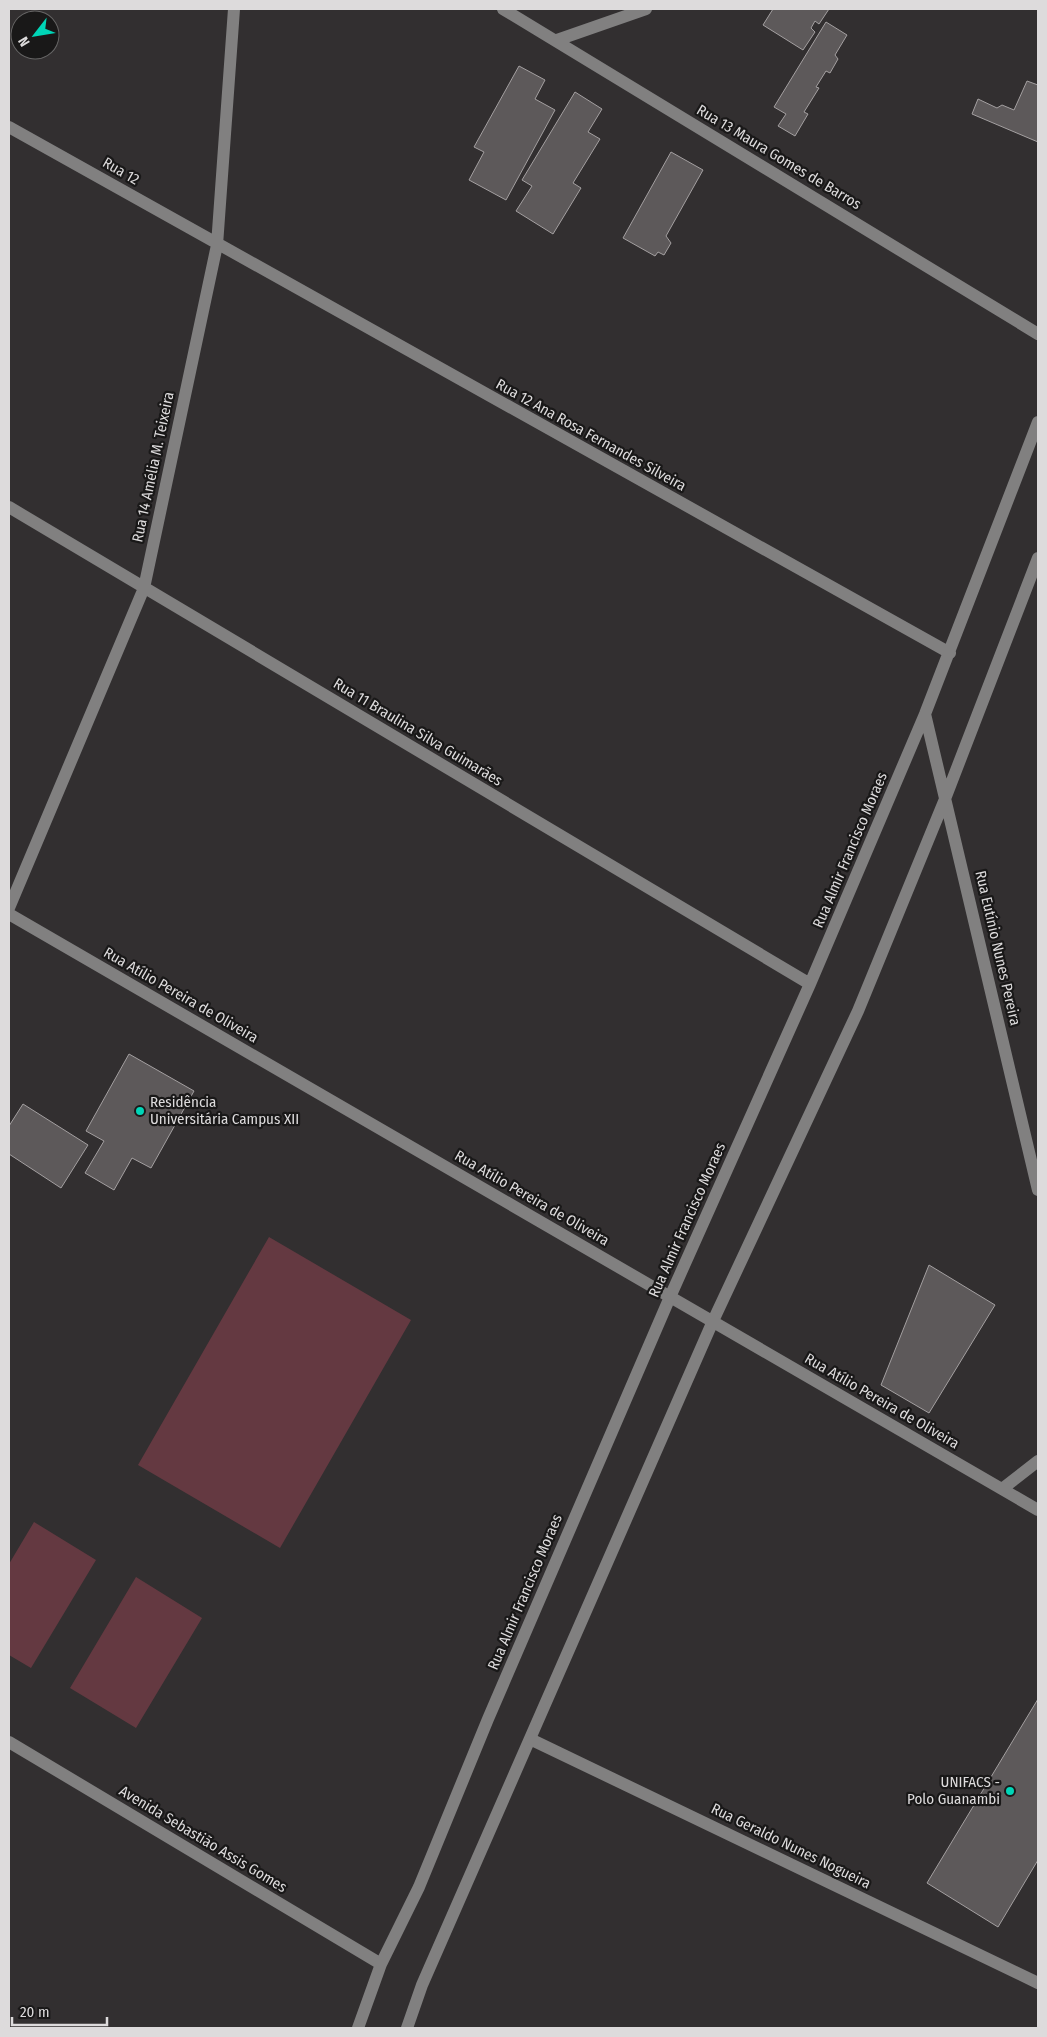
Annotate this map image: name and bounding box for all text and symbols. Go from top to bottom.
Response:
north arrow [10,10,60,60]
text: N [15,33,34,49]
street label: Rua 13 Maura Gomes de Barros [693,101,865,213]
street label: Rua 12 [99,153,143,189]
street label: Rua 12 Ana Rosa Fernandes Silveira [493,375,689,495]
street label: Rua 14 Amélia M. Teixeira [128,390,178,544]
street label: Rua 11 Braulina Silva Guimarães [330,674,506,790]
street label: Rua Almir Francisco Moraes [809,769,891,931]
street label: Rua Eutínio Nunes Pereira [971,869,1025,1027]
street label: Rua Atílio Pereira de Oliveira [101,943,261,1047]
place label: Residência Universitária Campus XII [150,1093,299,1128]
marker: Residência Universitária Campus XII [134,1105,146,1117]
street label: Rua Almir Francisco Moraes [645,1140,729,1300]
street label: Rua Atílio Pereira de Oliveira [452,1146,612,1250]
street label: Rua Atílio Pereira de Oliveira [802,1349,962,1453]
street label: Rua Almir Francisco Moraes [484,1511,566,1673]
place label: UNIFACS - Polo Guanambi [907,1773,1000,1808]
street label: Avenida Sebastião Assis Gomes [116,1782,290,1896]
marker: UNIFACS - Polo Guanambi [1004,1785,1016,1797]
street label: Rua Geraldo Nunes Nogueira [708,1799,874,1893]
scale bar [12,1994,108,2026]
text: 20 m [20,2003,50,2021]

